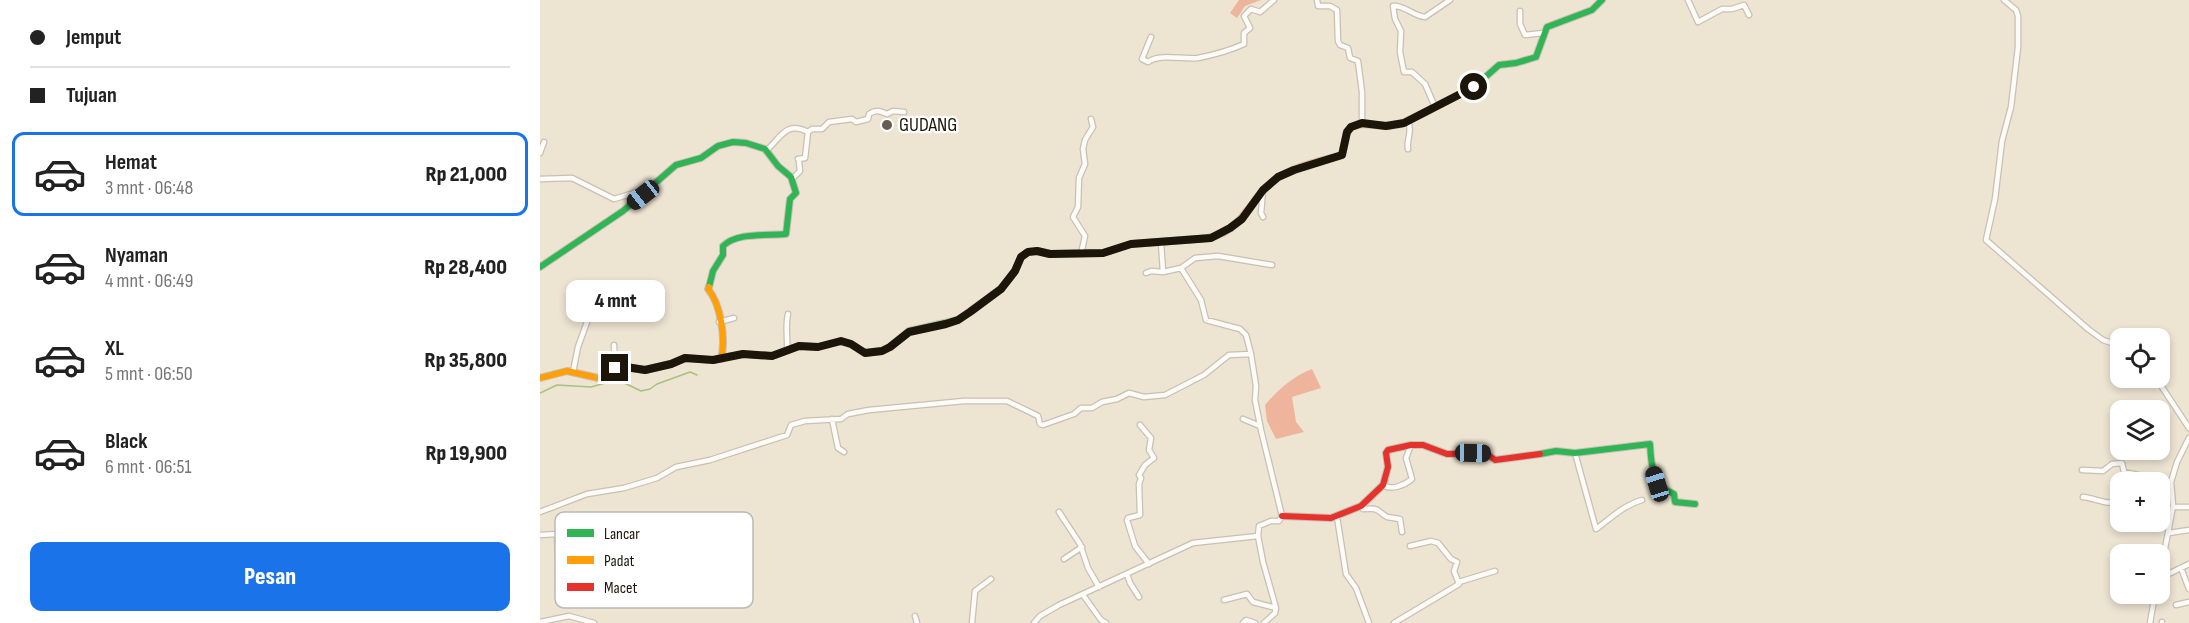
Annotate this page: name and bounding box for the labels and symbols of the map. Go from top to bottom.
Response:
route start [1460,73,1487,100]
place label: GUDANG [899,113,957,137]
marker: GUDANG [880,118,894,132]
car [623,177,663,213]
callout: 4 mnt [566,281,664,323]
route end [601,354,628,381]
car [1455,444,1491,462]
car [1643,464,1671,504]
legend [555,512,753,608]
text: Lancar [604,525,640,544]
text: Padat [604,552,635,571]
text: Macet [604,579,637,598]

